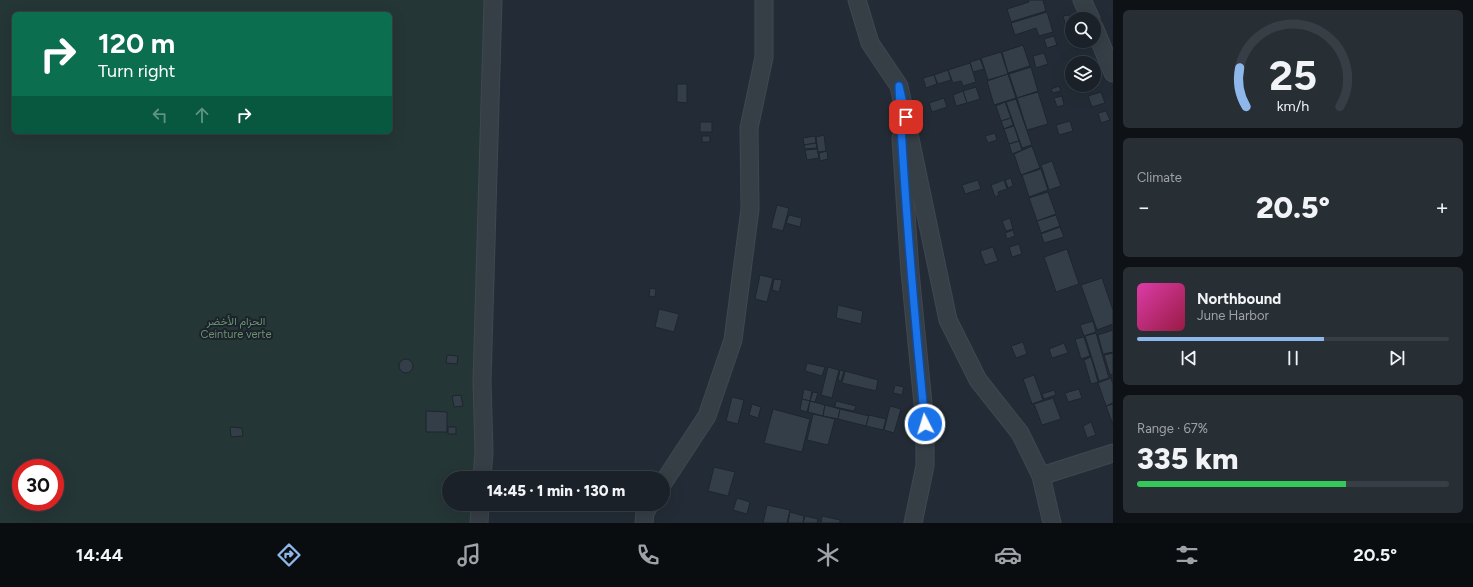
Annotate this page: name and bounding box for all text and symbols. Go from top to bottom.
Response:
map controls [1065,12,1101,92]
button: search [1065,12,1101,48]
text: 120 m [98,26,175,60]
icon: right [32,28,84,80]
text: 25 [1269,50,1317,100]
button: layers [1065,56,1101,92]
text: Turn right [98,60,175,82]
text: km/h [1277,97,1309,115]
pin [889,100,923,134]
icon: left [149,104,171,126]
icon: ahead [191,104,213,126]
icon: right [233,104,255,126]
icon: arrive [895,106,917,128]
text: Climate [1137,170,1182,185]
text: 20.5° [1256,189,1330,226]
text: − [1137,194,1151,221]
text: + [1435,194,1449,221]
text: Northbound [1197,290,1281,308]
text: June Harbor [1197,308,1269,323]
park label: الحزام الأخضر Ceinture verte [201,315,271,341]
icon: previous [1178,347,1200,369]
icon: pause [1282,347,1304,369]
icon: next [1386,347,1408,369]
position arrow [904,403,946,445]
text: Range · 67% [1137,421,1208,436]
text: 335 km [1137,440,1239,477]
speed limit sign: 30 [12,459,64,511]
text: 14:45 · 1 min · 130 m [487,482,625,500]
icon: directions [275,541,303,569]
icon: music [455,541,483,569]
icon: phone [634,541,662,569]
icon: climate [814,541,842,569]
icon: car [994,541,1022,569]
icon: filters [1173,541,1201,569]
text: 14:44 [76,544,123,566]
text: 20.5° [1353,544,1397,566]

